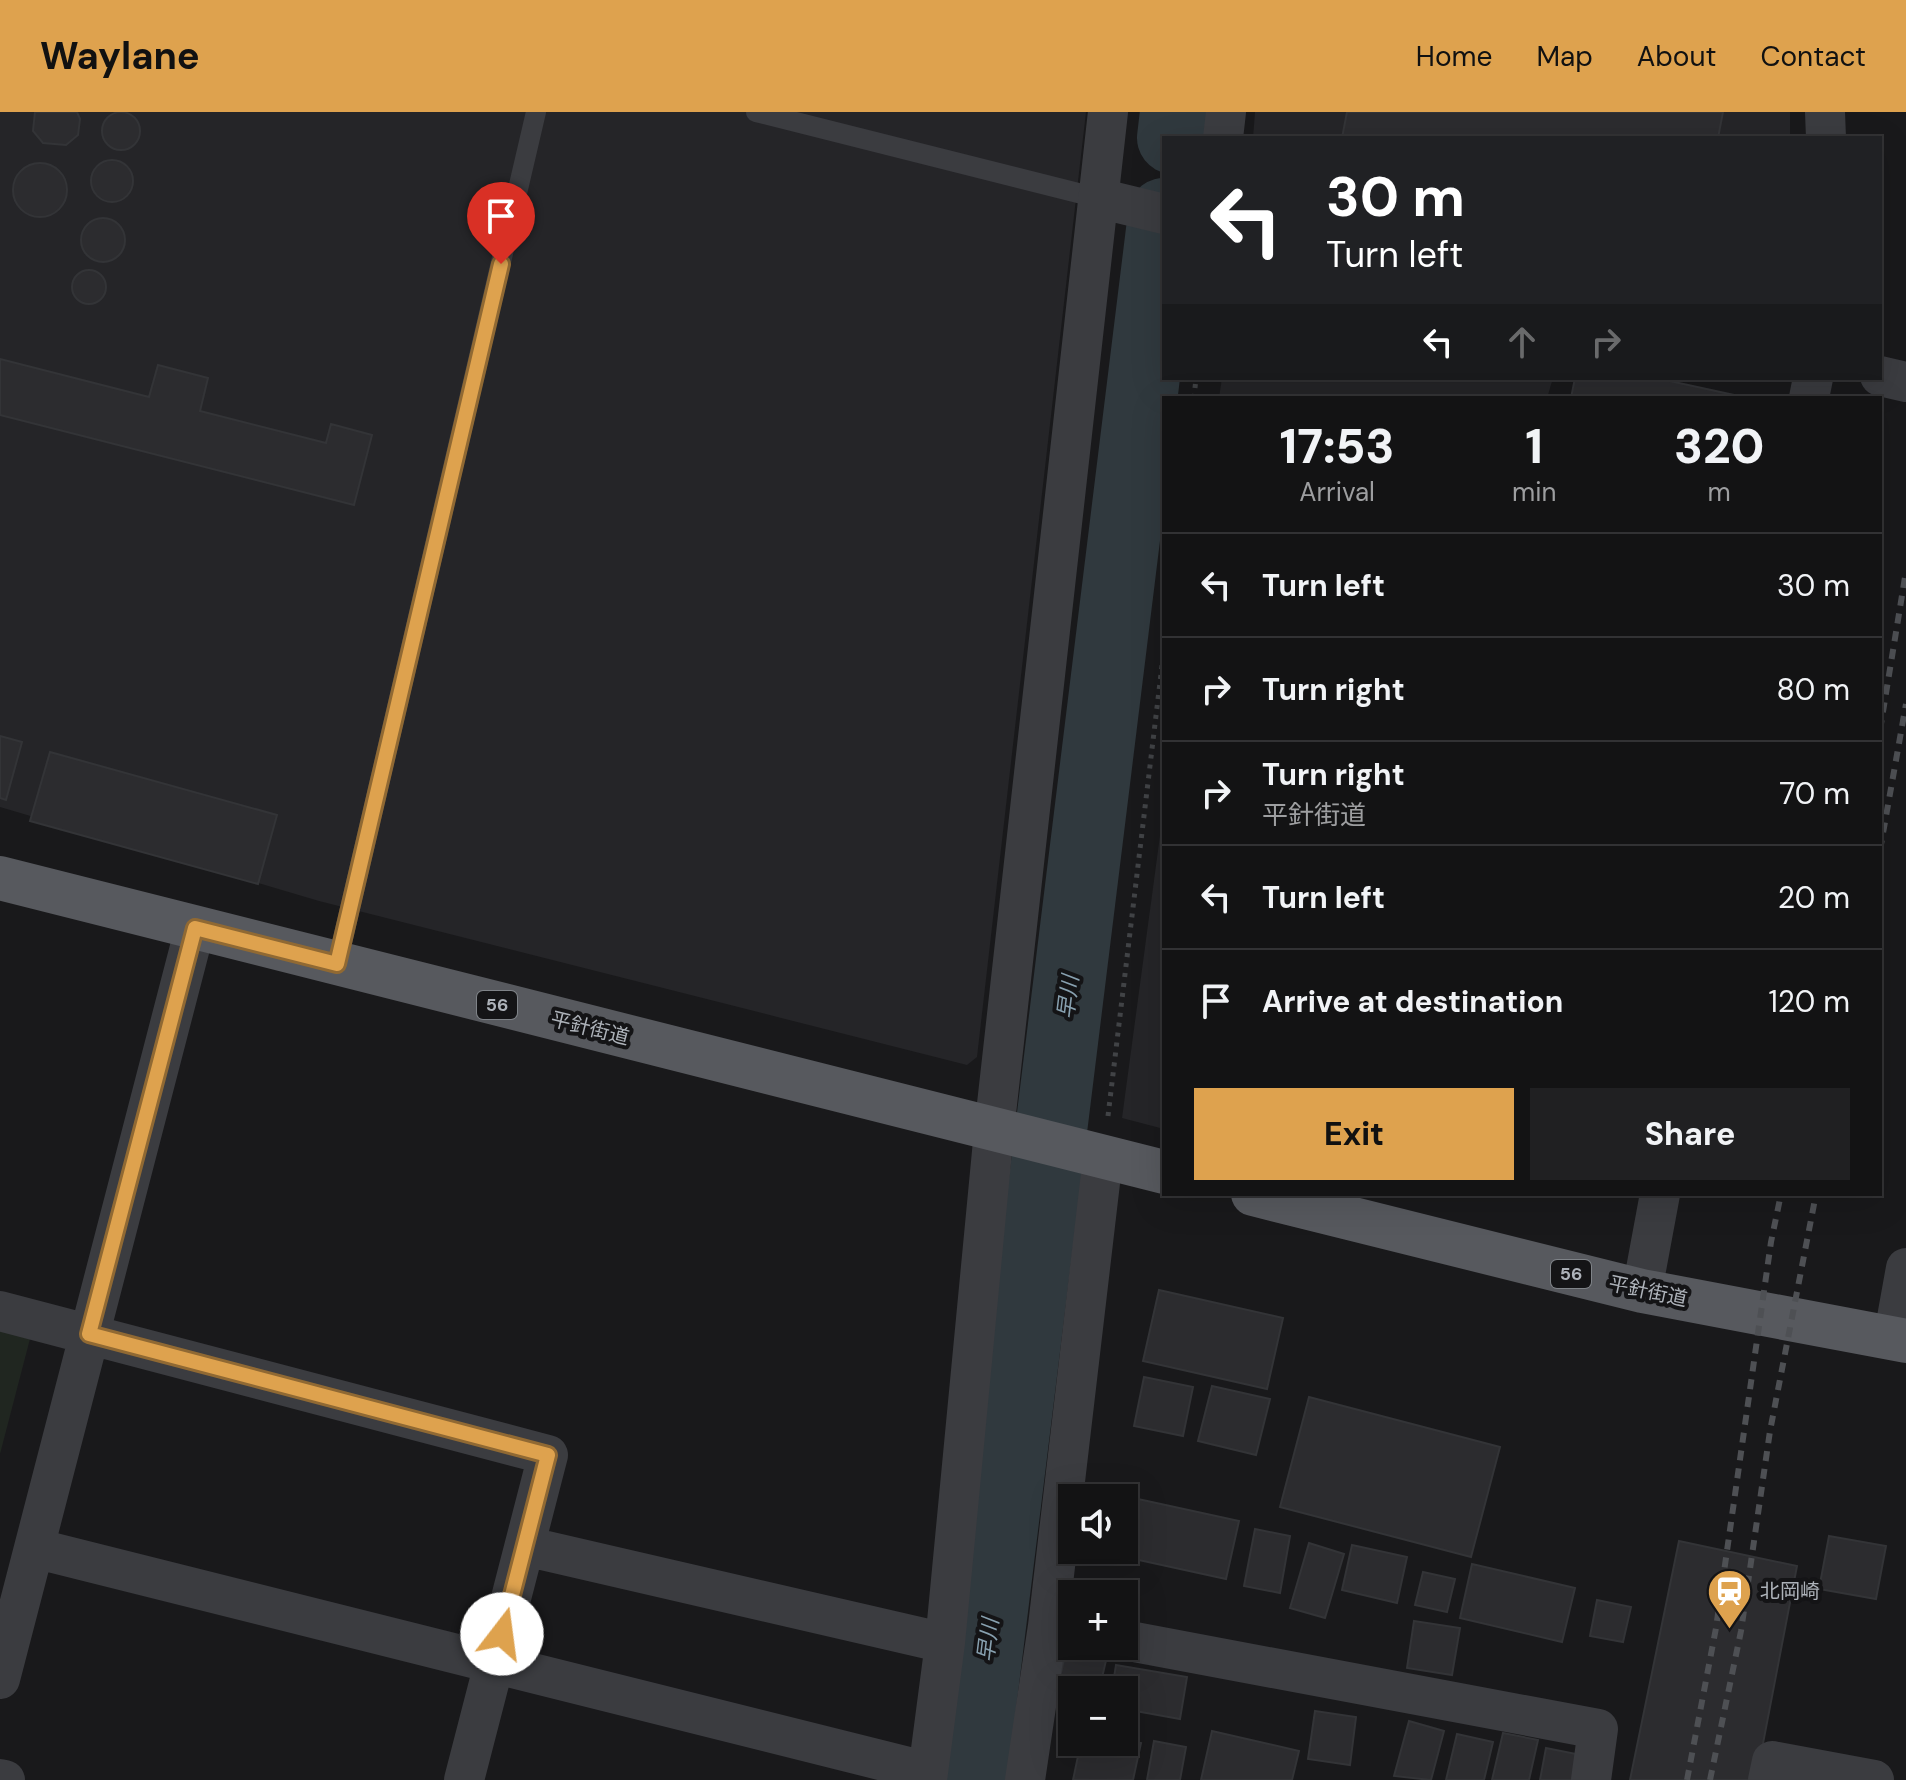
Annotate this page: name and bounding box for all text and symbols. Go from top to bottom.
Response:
text: Waylane [40,31,200,81]
text: Home [1416,38,1492,75]
text: Map [1536,38,1593,75]
text: About [1637,38,1716,75]
text: Contact [1760,38,1866,75]
text: 30 m [1326,160,1465,233]
icon: left [1194,168,1298,272]
pin [467,182,535,264]
icon: arrive [479,194,523,238]
text: Turn left [1326,231,1463,278]
icon: left [1416,320,1460,364]
icon: ahead [1500,320,1544,364]
icon: right [1584,320,1628,364]
text: 17:53 [1280,415,1394,478]
text: 1 [1525,415,1543,478]
text: 320 [1674,415,1764,478]
text: Arrival [1299,475,1375,509]
text: min [1512,475,1556,509]
text: m [1708,475,1731,509]
icon: left [1194,563,1238,607]
text: Turn left [1262,566,1385,605]
text: 30 m [1777,566,1850,605]
icon: right [1194,667,1238,711]
text: Turn right [1262,670,1405,709]
text: 80 m [1777,670,1850,709]
text: Turn right [1262,755,1405,794]
icon: right [1194,771,1238,815]
text: 70 m [1779,774,1850,813]
text: 平針街道 [1262,798,1366,832]
icon: left [1194,875,1238,919]
text: Turn left [1262,878,1385,917]
text: 20 m [1778,878,1850,917]
water label: 早川 [1051,971,1085,1021]
icon: arrive [1194,979,1238,1023]
text: Arrive at destination [1262,982,1563,1021]
text: 120 m [1768,982,1850,1021]
road number: 56 [477,991,517,1019]
street label: 平針街道 [548,1006,632,1050]
button: Exit [1194,1088,1514,1180]
button: Share [1530,1088,1850,1180]
road number: 56 [1551,1260,1591,1288]
street label: 平針街道 [1606,1270,1690,1312]
map controls [1058,1484,1138,1756]
button: sound [1058,1484,1138,1564]
station icon: 北岡崎 [1705,1567,1753,1630]
place label: 北岡崎 [1760,1578,1820,1604]
button: + [1058,1580,1138,1660]
position arrow [460,1592,544,1676]
water label: 早川 [971,1614,1005,1664]
button: − [1058,1676,1138,1756]

